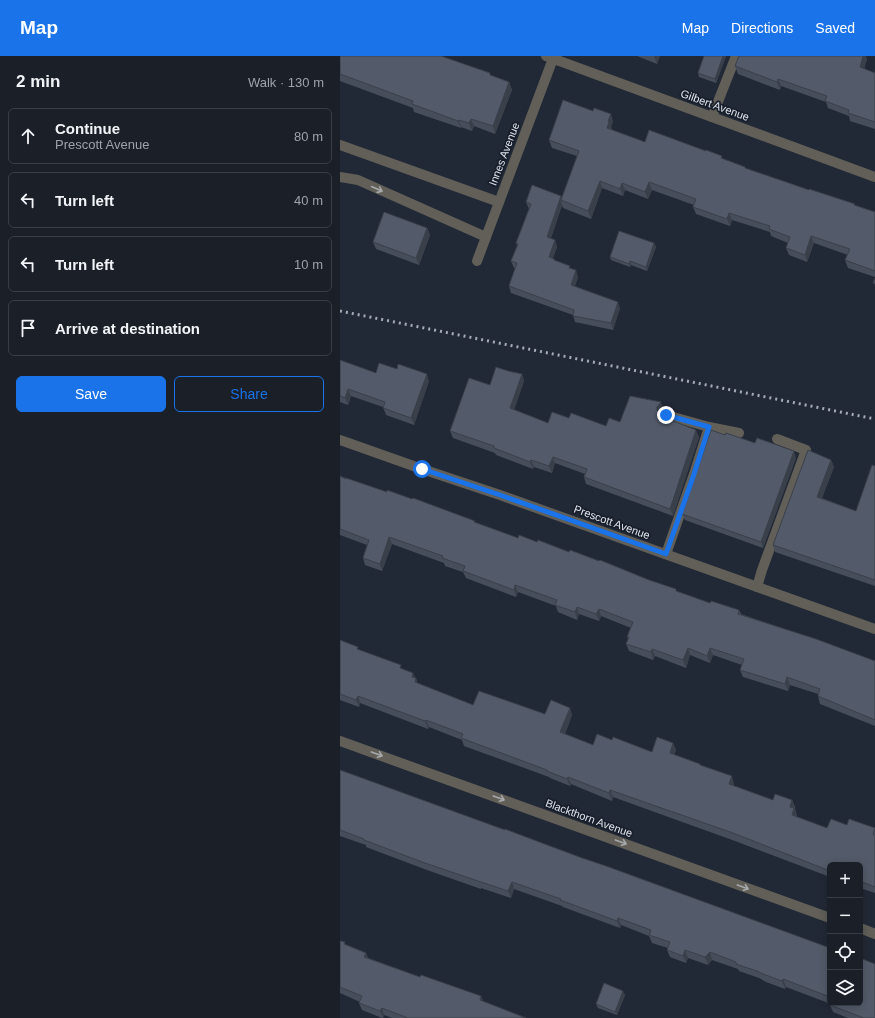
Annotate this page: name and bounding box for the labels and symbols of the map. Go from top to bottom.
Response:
street label: Gilbert Avenue [679,87,751,123]
street label: Innes Avenue [486,121,522,187]
one-way arrow [370,185,382,193]
route end [657,406,675,424]
route start [413,460,431,478]
street label: Prescott Avenue [572,503,652,541]
one-way arrow [370,751,383,758]
one-way arrow [493,795,505,803]
street label: Blackthorn Avenue [544,797,634,839]
one-way arrow [615,839,627,847]
one-way arrow [737,883,749,891]

